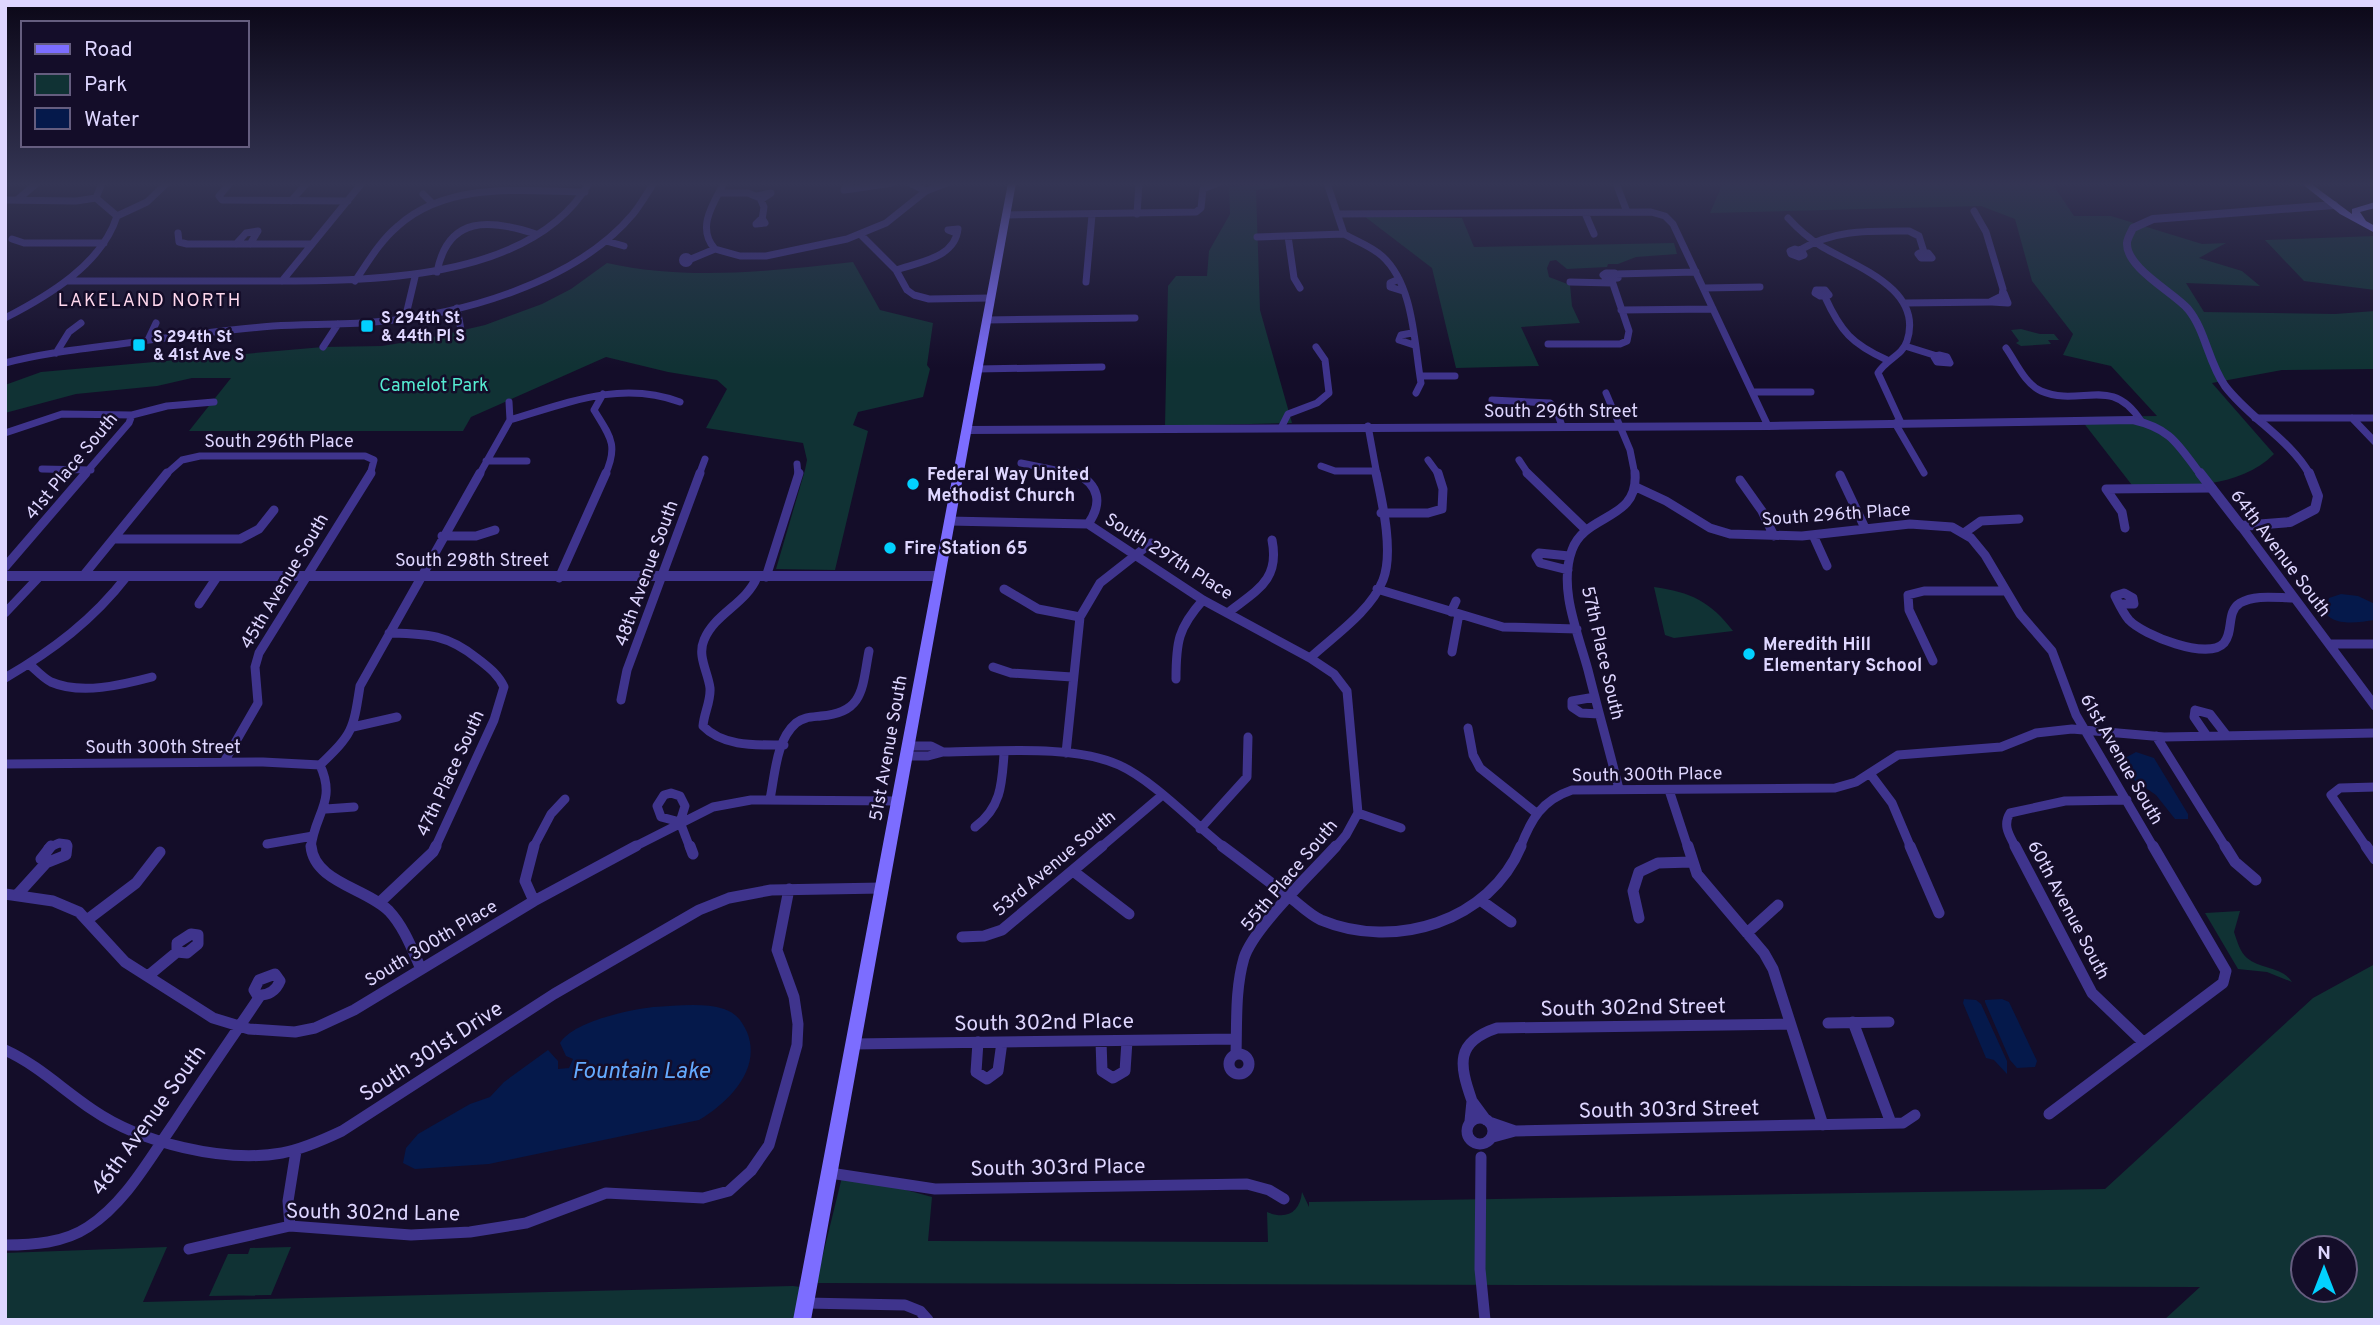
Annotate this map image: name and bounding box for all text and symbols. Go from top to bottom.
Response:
legend [21,21,248,147]
text: Road [84,37,133,64]
text: Park [84,72,127,99]
text: Water [84,107,139,134]
district label: LAKELAND NORTH [58,290,242,313]
place label: S 294th St & 44th Pl S [381,309,465,347]
marker: S 294th St & 44th Pl S [359,318,375,334]
place label: S 294th St & 41st Ave S [153,328,244,366]
marker: S 294th St & 41st Ave S [131,337,147,353]
park label: Camelot Park [379,375,489,398]
street label: South 296th Street [1484,401,1638,424]
street label: 41st Place South [21,409,124,525]
street label: South 296th Place [204,431,354,454]
place label: Federal Way United Methodist Church [927,464,1089,508]
marker: Federal Way United Methodist Church [905,476,921,492]
street label: 64th Avenue South [2224,486,2335,622]
street label: 48th Avenue South [610,497,684,650]
street label: South 296th Place [1761,499,1911,532]
street label: South 297th Place [1100,509,1237,606]
street label: 45th Avenue South [236,510,335,654]
place label: Fire Station 65 [904,538,1028,561]
marker: Fire Station 65 [882,540,898,556]
street label: South 298th Street [395,550,549,573]
street label: 57th Place South [1575,584,1628,723]
place label: Meredith Hill Elementary School [1763,634,1922,678]
marker: Meredith Hill Elementary School [1741,646,1757,662]
street label: 51st Avenue South [865,674,914,823]
street label: 61st Avenue South [2074,690,2167,829]
street label: 47th Place South [412,707,491,840]
street label: South 300th Street [85,737,241,760]
street label: South 300th Place [1572,763,1722,788]
street label: 53rd Avenue South [989,806,1121,922]
street label: 55th Place South [1237,815,1344,937]
street label: 60th Avenue South [2021,837,2114,984]
street label: South 300th Place [361,896,502,993]
street label: South 302nd Street [1540,993,1726,1024]
street label: South 301st Drive [355,996,509,1109]
street label: South 302nd Place [954,1008,1134,1039]
street label: 46th Avenue South [86,1040,213,1201]
water label: Fountain Lake [572,1058,711,1087]
street label: South 303rd Street [1578,1095,1760,1126]
street label: South 303rd Place [970,1153,1146,1184]
street label: South 302nd Lane [286,1198,460,1229]
north arrow [2289,1234,2359,1304]
text: N [2317,1242,2331,1266]

